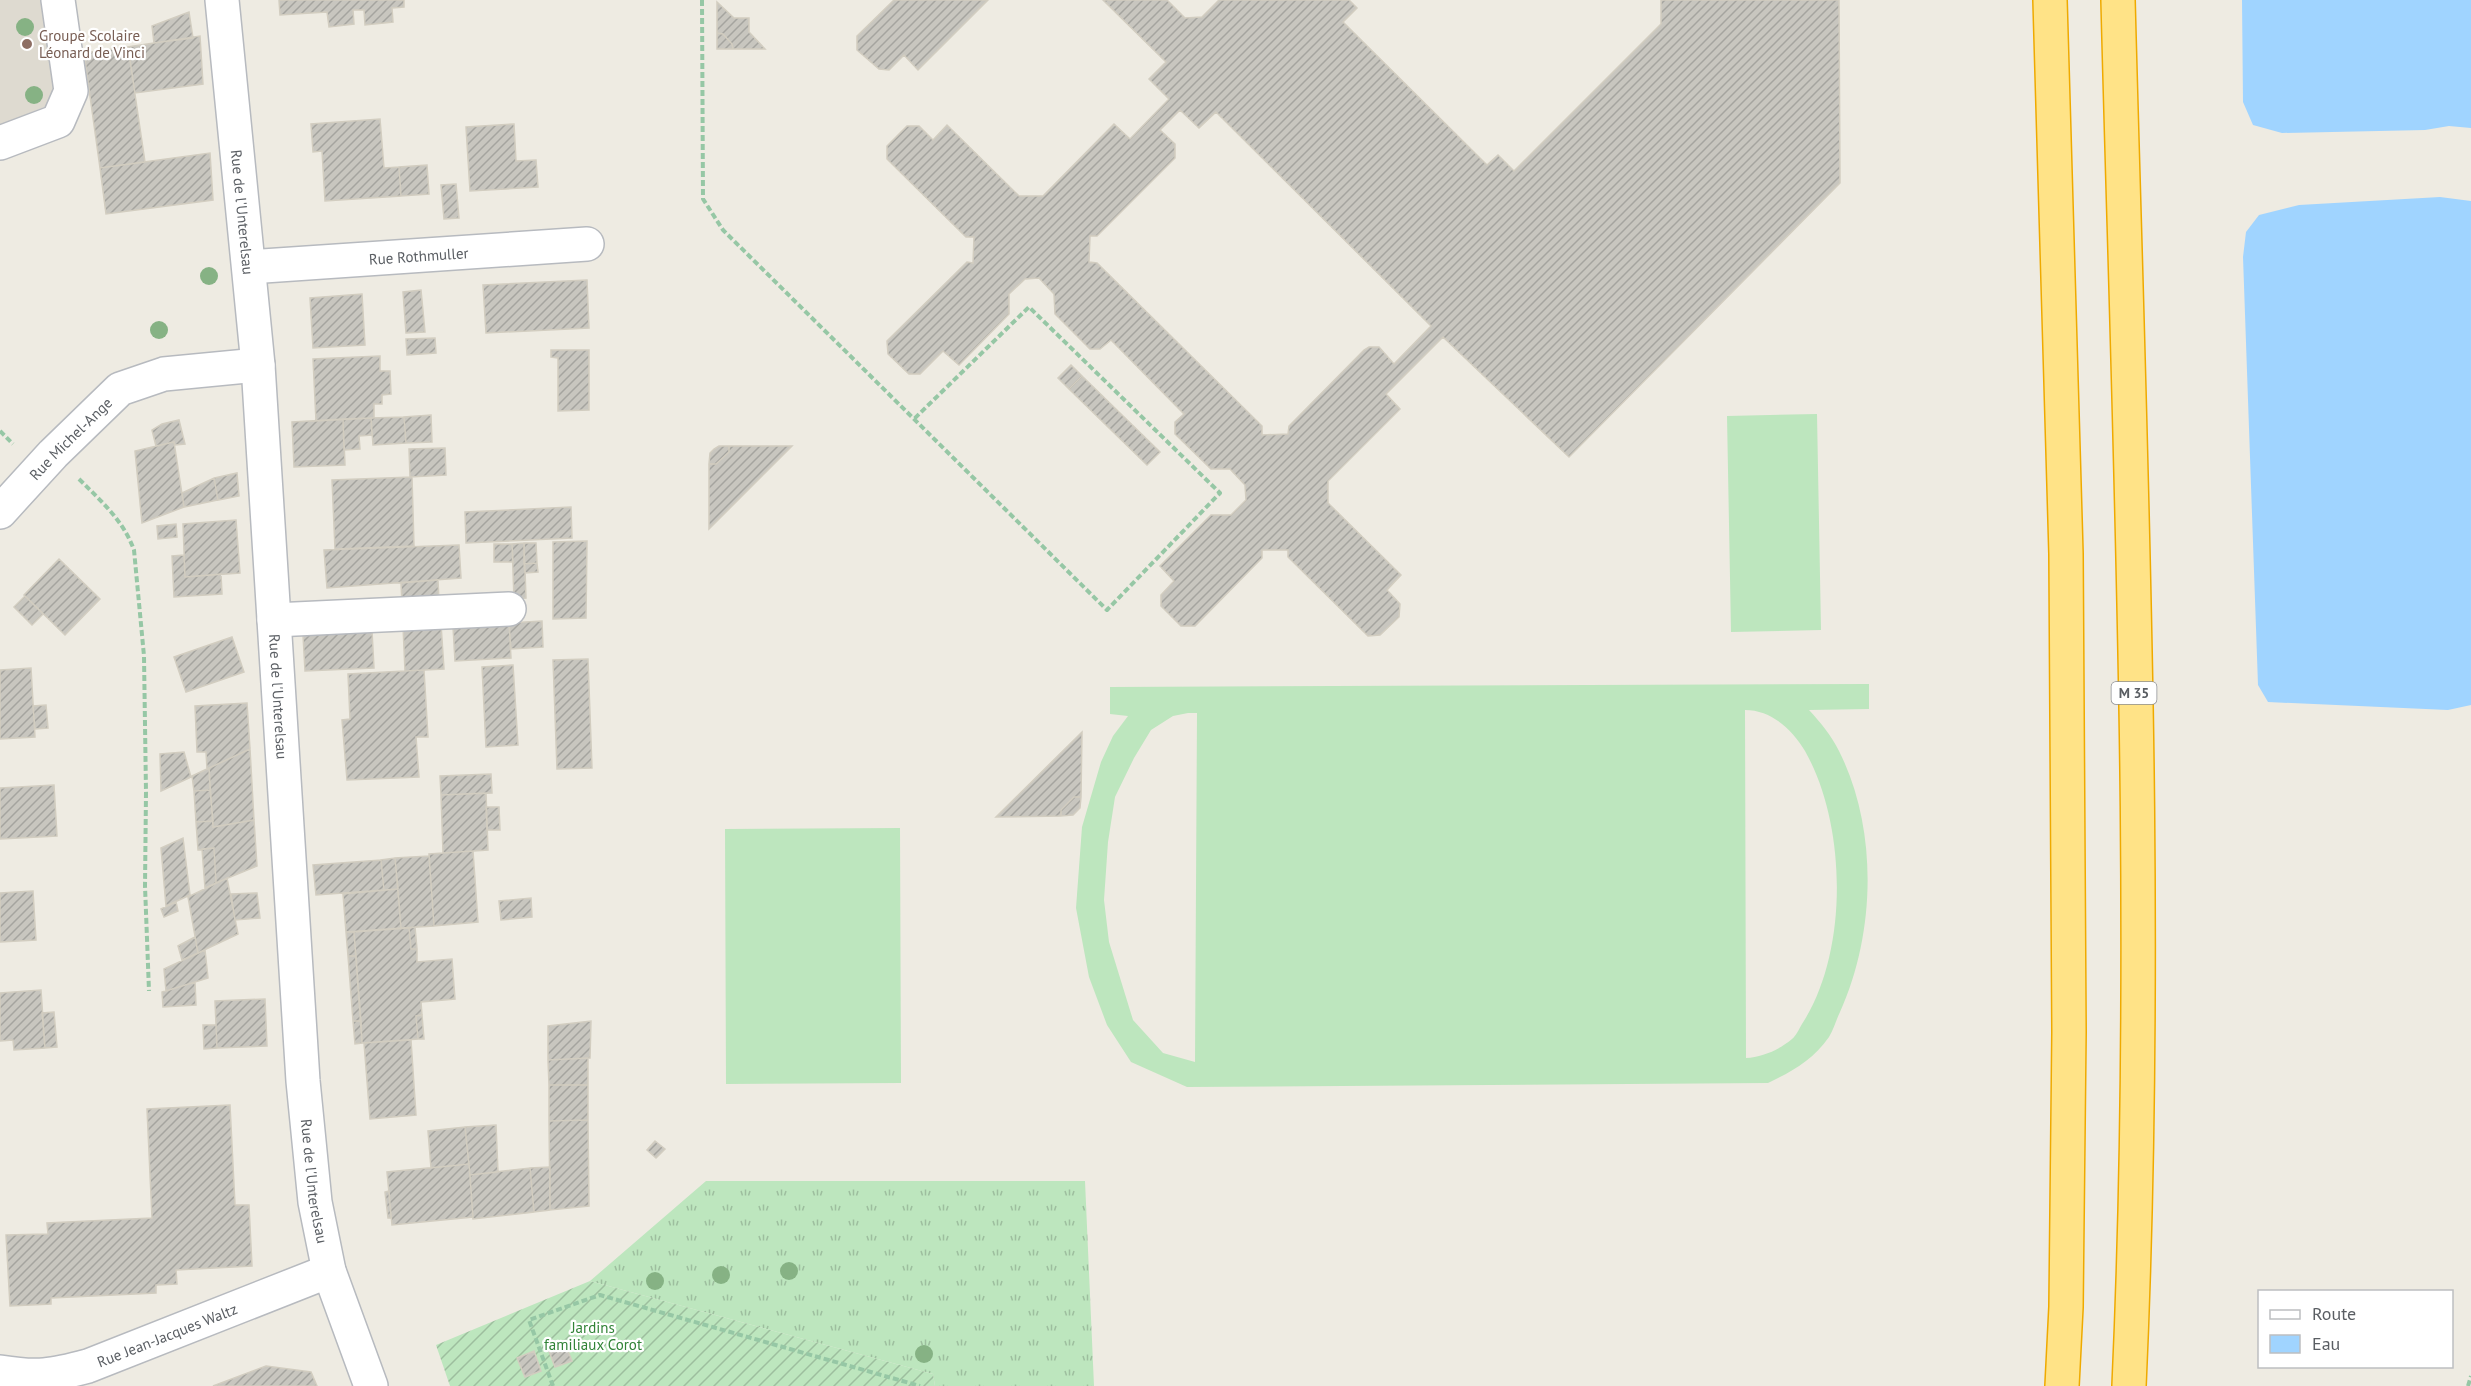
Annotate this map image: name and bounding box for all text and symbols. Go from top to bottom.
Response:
place label: Groupe Scolaire Léonard de Vinci [39,26,145,62]
marker: Groupe Scolaire Léonard de Vinci [20,37,34,51]
street label: Rue de l'Unterelsau [227,149,259,275]
street label: Rue Rothmuller [368,243,469,268]
street label: Rue Michel-Ange [25,393,116,484]
street label: Rue de l'Unterelsau [265,633,292,760]
road number: M 35 [2112,682,2156,704]
street label: Rue de l'Unterelsau [297,1118,333,1245]
legend [2258,1290,2453,1368]
street label: Rue Jean-Jacques Waltz [94,1299,240,1371]
text: Route [2312,1302,2356,1325]
park label: Jardins familiaux Corot [544,1318,642,1354]
text: Eau [2312,1332,2340,1355]

